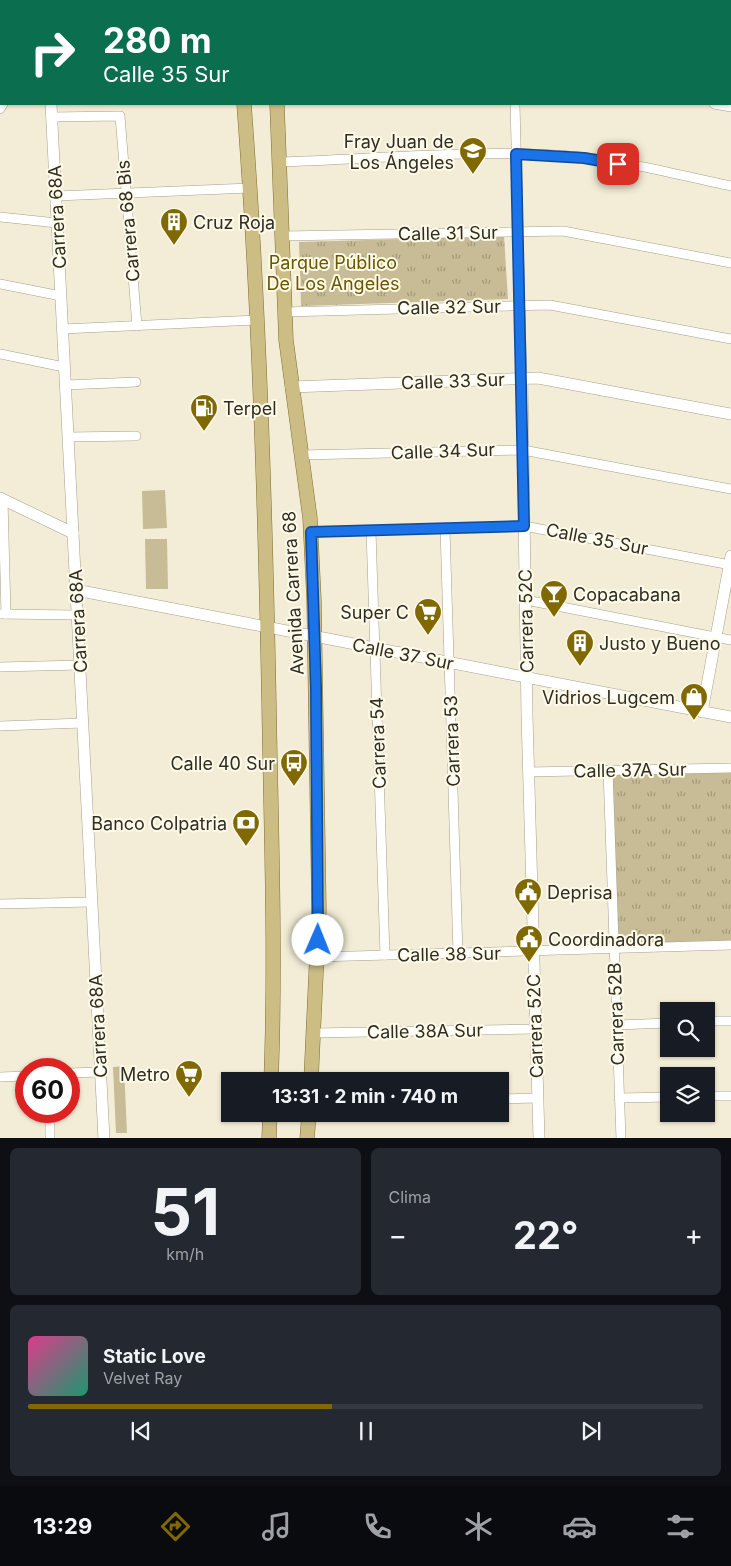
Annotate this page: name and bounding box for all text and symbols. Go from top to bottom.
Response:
text: 280 m [103,19,212,61]
icon: right [20,20,85,85]
text: Calle 35 Sur [103,61,230,87]
place label: Fray Juan de Los Ángeles [344,131,454,173]
school or university icon: Fray Juan de Los Ángeles [458,136,488,175]
pin [597,143,639,185]
icon: arrive [604,150,632,178]
street label: Carrera 68 Bis [112,159,144,283]
street label: Carrera 68A [44,165,70,269]
building icon: Cruz Roja [159,207,189,246]
place label: Cruz Roja [193,212,275,233]
street label: Calle 31 Sur [398,222,498,244]
park label: Parque Público De Los Angeles [266,252,400,294]
street label: Calle 32 Sur [397,296,501,318]
street label: Calle 33 Sur [401,369,505,393]
fuel station icon: Terpel [189,393,219,432]
place label: Terpel [223,398,277,419]
street label: Calle 34 Sur [391,439,496,463]
street label: Avenida Carrera 68 [278,510,308,676]
street label: Calle 35 Sur [544,519,650,559]
street label: Carrera 68A [65,569,91,673]
street label: Carrera 52C [515,569,537,673]
bar icon: Copacabana [539,579,569,618]
place label: Copacabana [573,584,681,605]
supermarket icon: Super C [413,597,443,636]
place label: Super C [340,602,409,623]
building icon: Justo y Bueno [565,628,595,667]
place label: Justo y Bueno [599,633,721,654]
street label: Calle 37 Sur [351,634,456,674]
shop icon: Vidrios Lugcem [679,682,709,721]
place label: Vidrios Lugcem [542,687,675,708]
street label: Carrera 53 [440,695,464,787]
street label: Carrera 54 [366,697,390,789]
bus stop icon: Calle 40 Sur [279,748,309,787]
place label: Calle 40 Sur [170,753,275,774]
street label: Calle 37A Sur [573,759,687,781]
bank icon: Banco Colpatria [231,808,261,847]
place label: Banco Colpatria [91,813,227,834]
public building icon: Deprisa [513,877,543,916]
place label: Deprisa [547,882,613,903]
position arrow [291,913,343,965]
public building icon: Coordinadora [514,924,544,963]
place label: Coordinadora [548,929,664,950]
street label: Calle 38 Sur [397,943,501,965]
street label: Carrera 52B [604,962,628,1066]
street label: Carrera 68A [85,974,111,1078]
street label: Carrera 52C [523,974,547,1078]
map controls [660,1002,715,1122]
button: search [660,1002,715,1057]
street label: Calle 38A Sur [367,1019,484,1043]
speed limit sign: 60 [15,1058,80,1123]
supermarket icon: Metro [174,1059,204,1098]
place label: Metro [120,1064,170,1085]
button: layers [660,1067,715,1122]
text: 13:31 · 2 min · 740 m [272,1085,458,1108]
text: 51 [150,1172,220,1251]
text: Clima [389,1187,431,1207]
text: 22° [513,1212,578,1258]
text: − [389,1218,407,1252]
text: + [684,1218,703,1252]
text: km/h [166,1244,204,1264]
text: Static Love [103,1345,206,1368]
text: Velvet Ray [103,1368,182,1388]
icon: previous [127,1417,155,1445]
icon: pause [352,1417,380,1445]
icon: next [577,1417,605,1445]
icon: directions [158,1509,193,1544]
icon: music [259,1509,294,1544]
icon: phone [360,1509,395,1544]
icon: climate [461,1509,496,1544]
icon: car [562,1509,597,1544]
icon: filters [663,1509,698,1544]
text: 13:29 [33,1513,92,1539]

